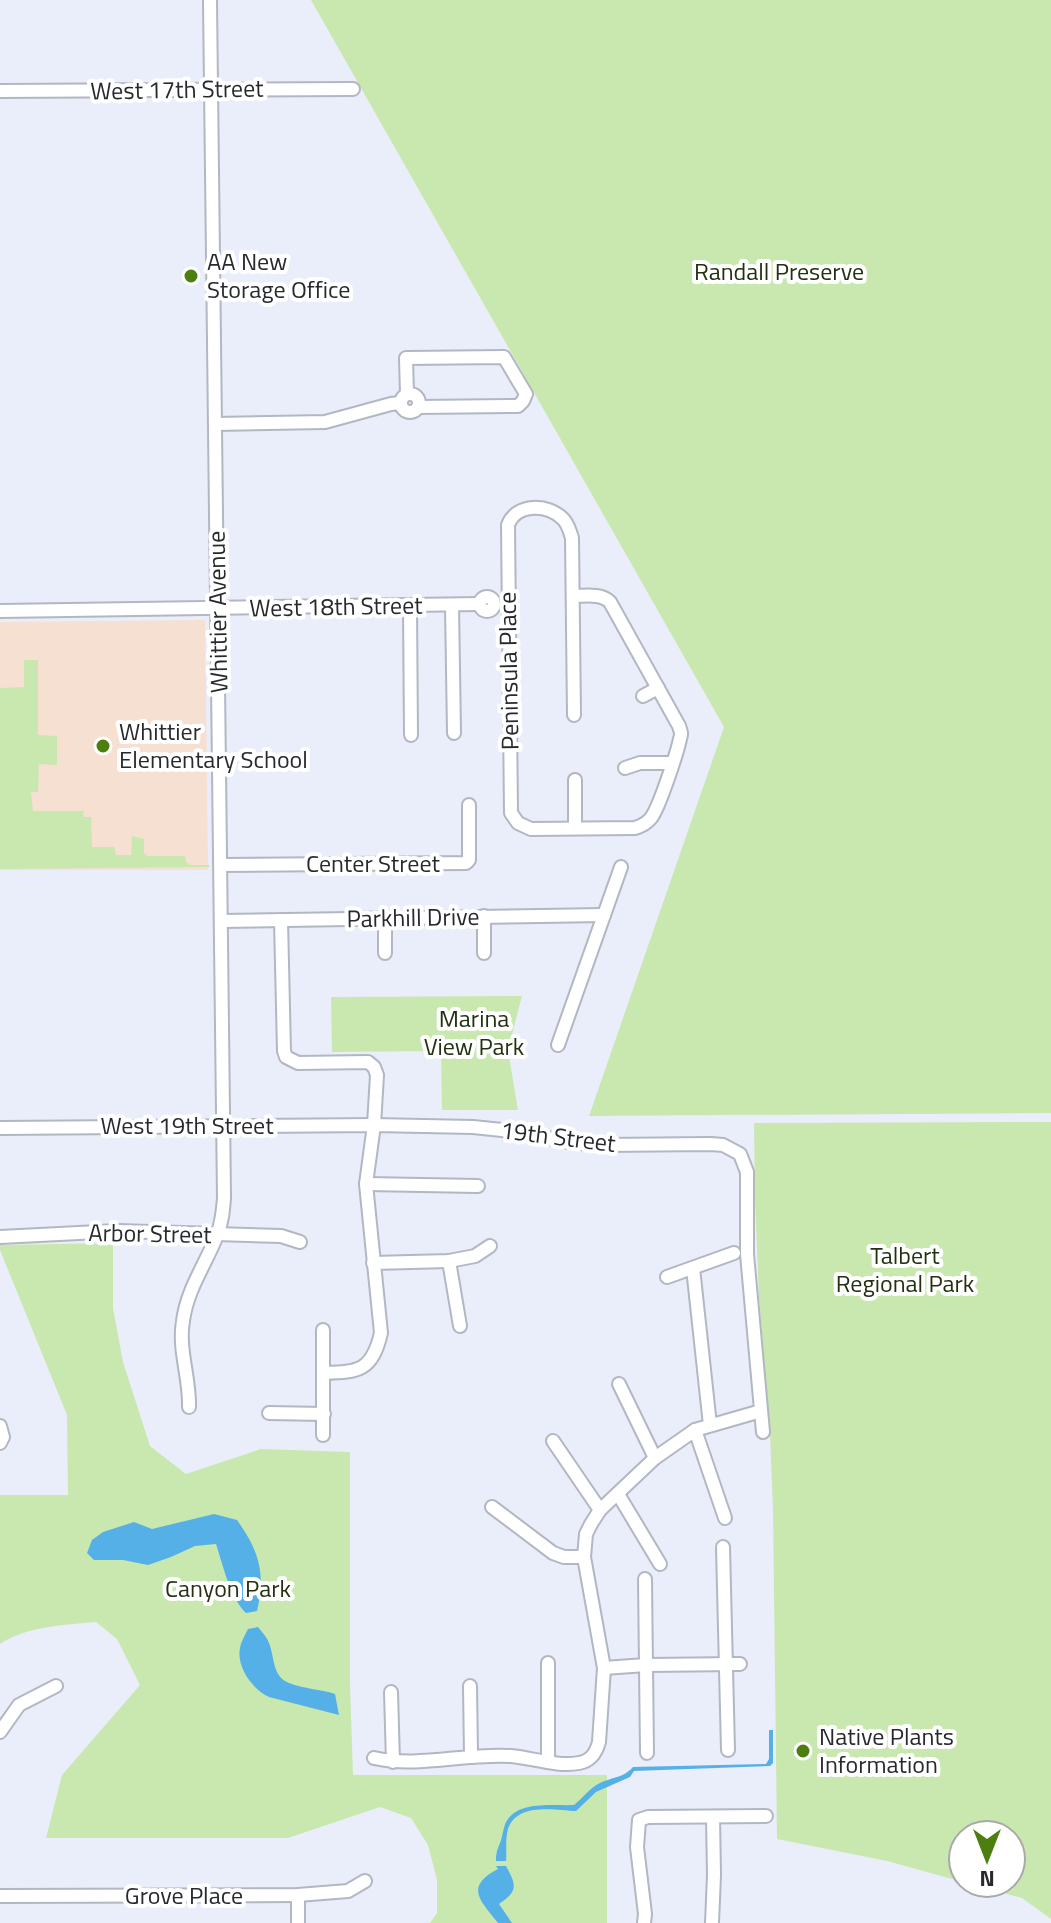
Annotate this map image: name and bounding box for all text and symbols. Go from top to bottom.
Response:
street label: West 17th Street [90,69,264,109]
place label: AA New Storage Office [207,243,350,307]
park label: Randall Preserve [694,253,864,289]
marker: AA New Storage Office [182,267,200,285]
street label: Whittier Avenue [198,531,236,693]
street label: West 18th Street [249,586,423,626]
street label: Peninsula Place [489,592,527,750]
place label: Whittier Elementary School [119,713,308,777]
marker: Whittier Elementary School [94,737,112,755]
street label: Center Street [306,845,440,881]
street label: Parkhill Drive [346,898,480,936]
park label: Marina View Park [424,1000,525,1064]
street label: West 19th Street [100,1107,274,1143]
street label: 19th Street [499,1111,618,1161]
street label: Arbor Street [88,1214,213,1252]
park label: Talbert Regional Park [836,1237,975,1301]
park label: Canyon Park [165,1570,291,1606]
place label: Native Plants Information [819,1718,954,1782]
marker: Native Plants Information [794,1742,812,1760]
north arrow [947,1819,1027,1899]
text: N [979,1862,995,1896]
street label: Grove Place [125,1877,243,1913]

